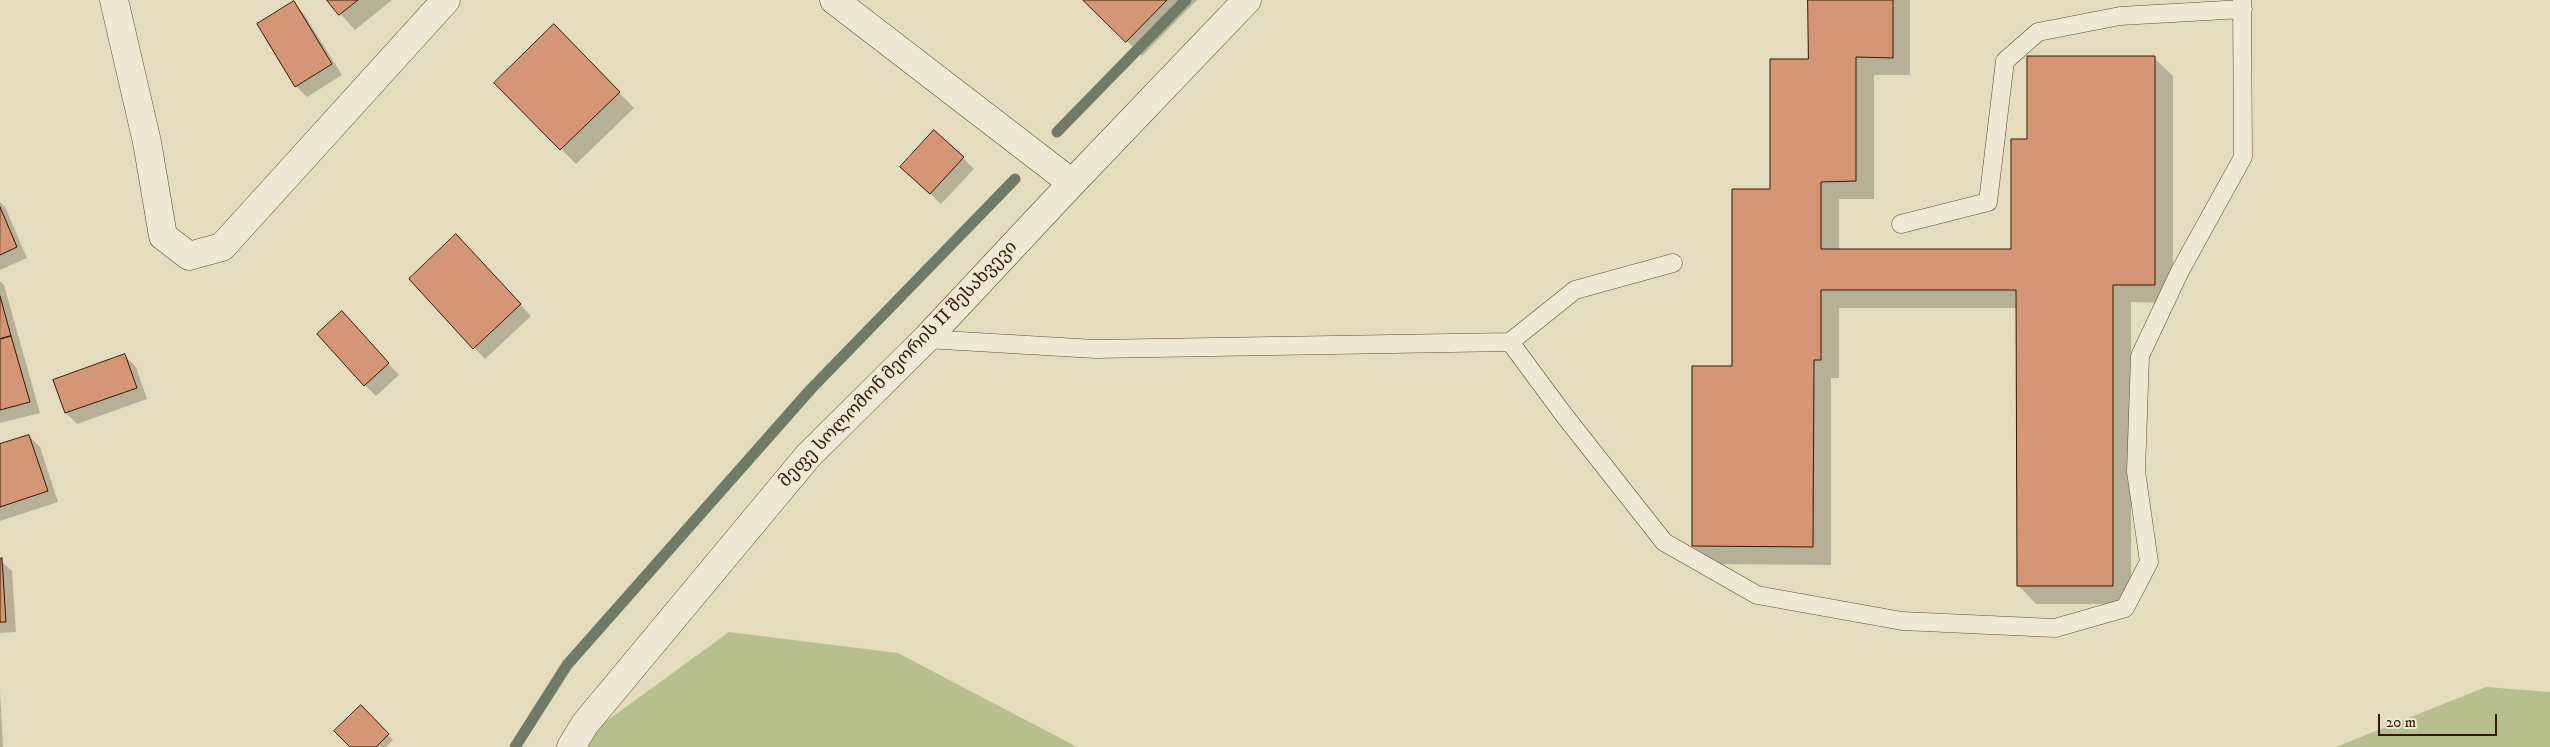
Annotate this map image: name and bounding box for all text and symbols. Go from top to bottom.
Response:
street label: მეფე სოლომონ მეორის II შესახვევი [775,237,1023,493]
scale bar [2380,704,2499,736]
text: 20 m [2386,713,2416,732]

